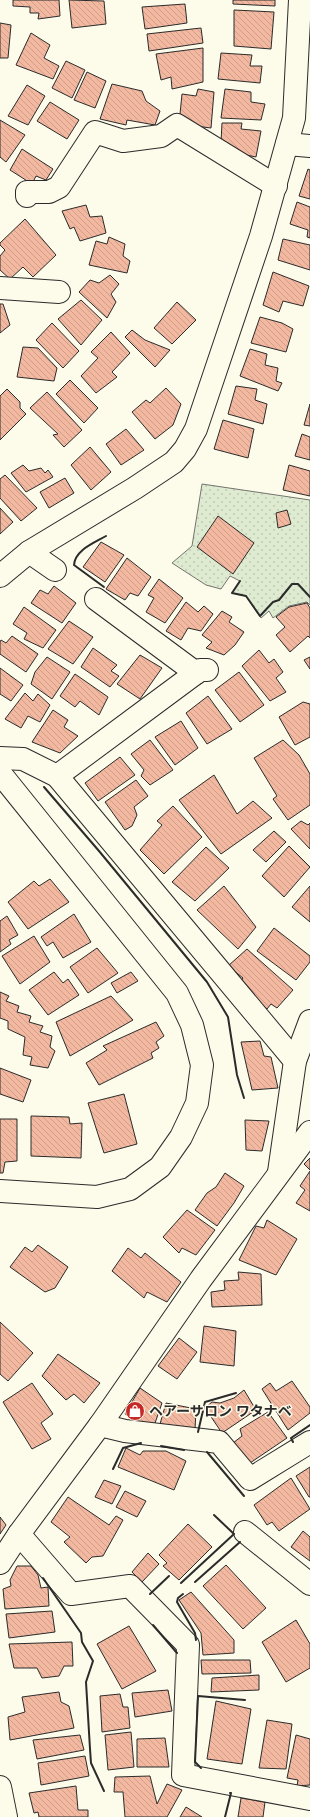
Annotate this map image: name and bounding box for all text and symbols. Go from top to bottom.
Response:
shop icon: ヘアーサロン ワタナベ [124,1400,146,1422]
place label: ヘアーサロン ワタナベ [149,1402,292,1420]

